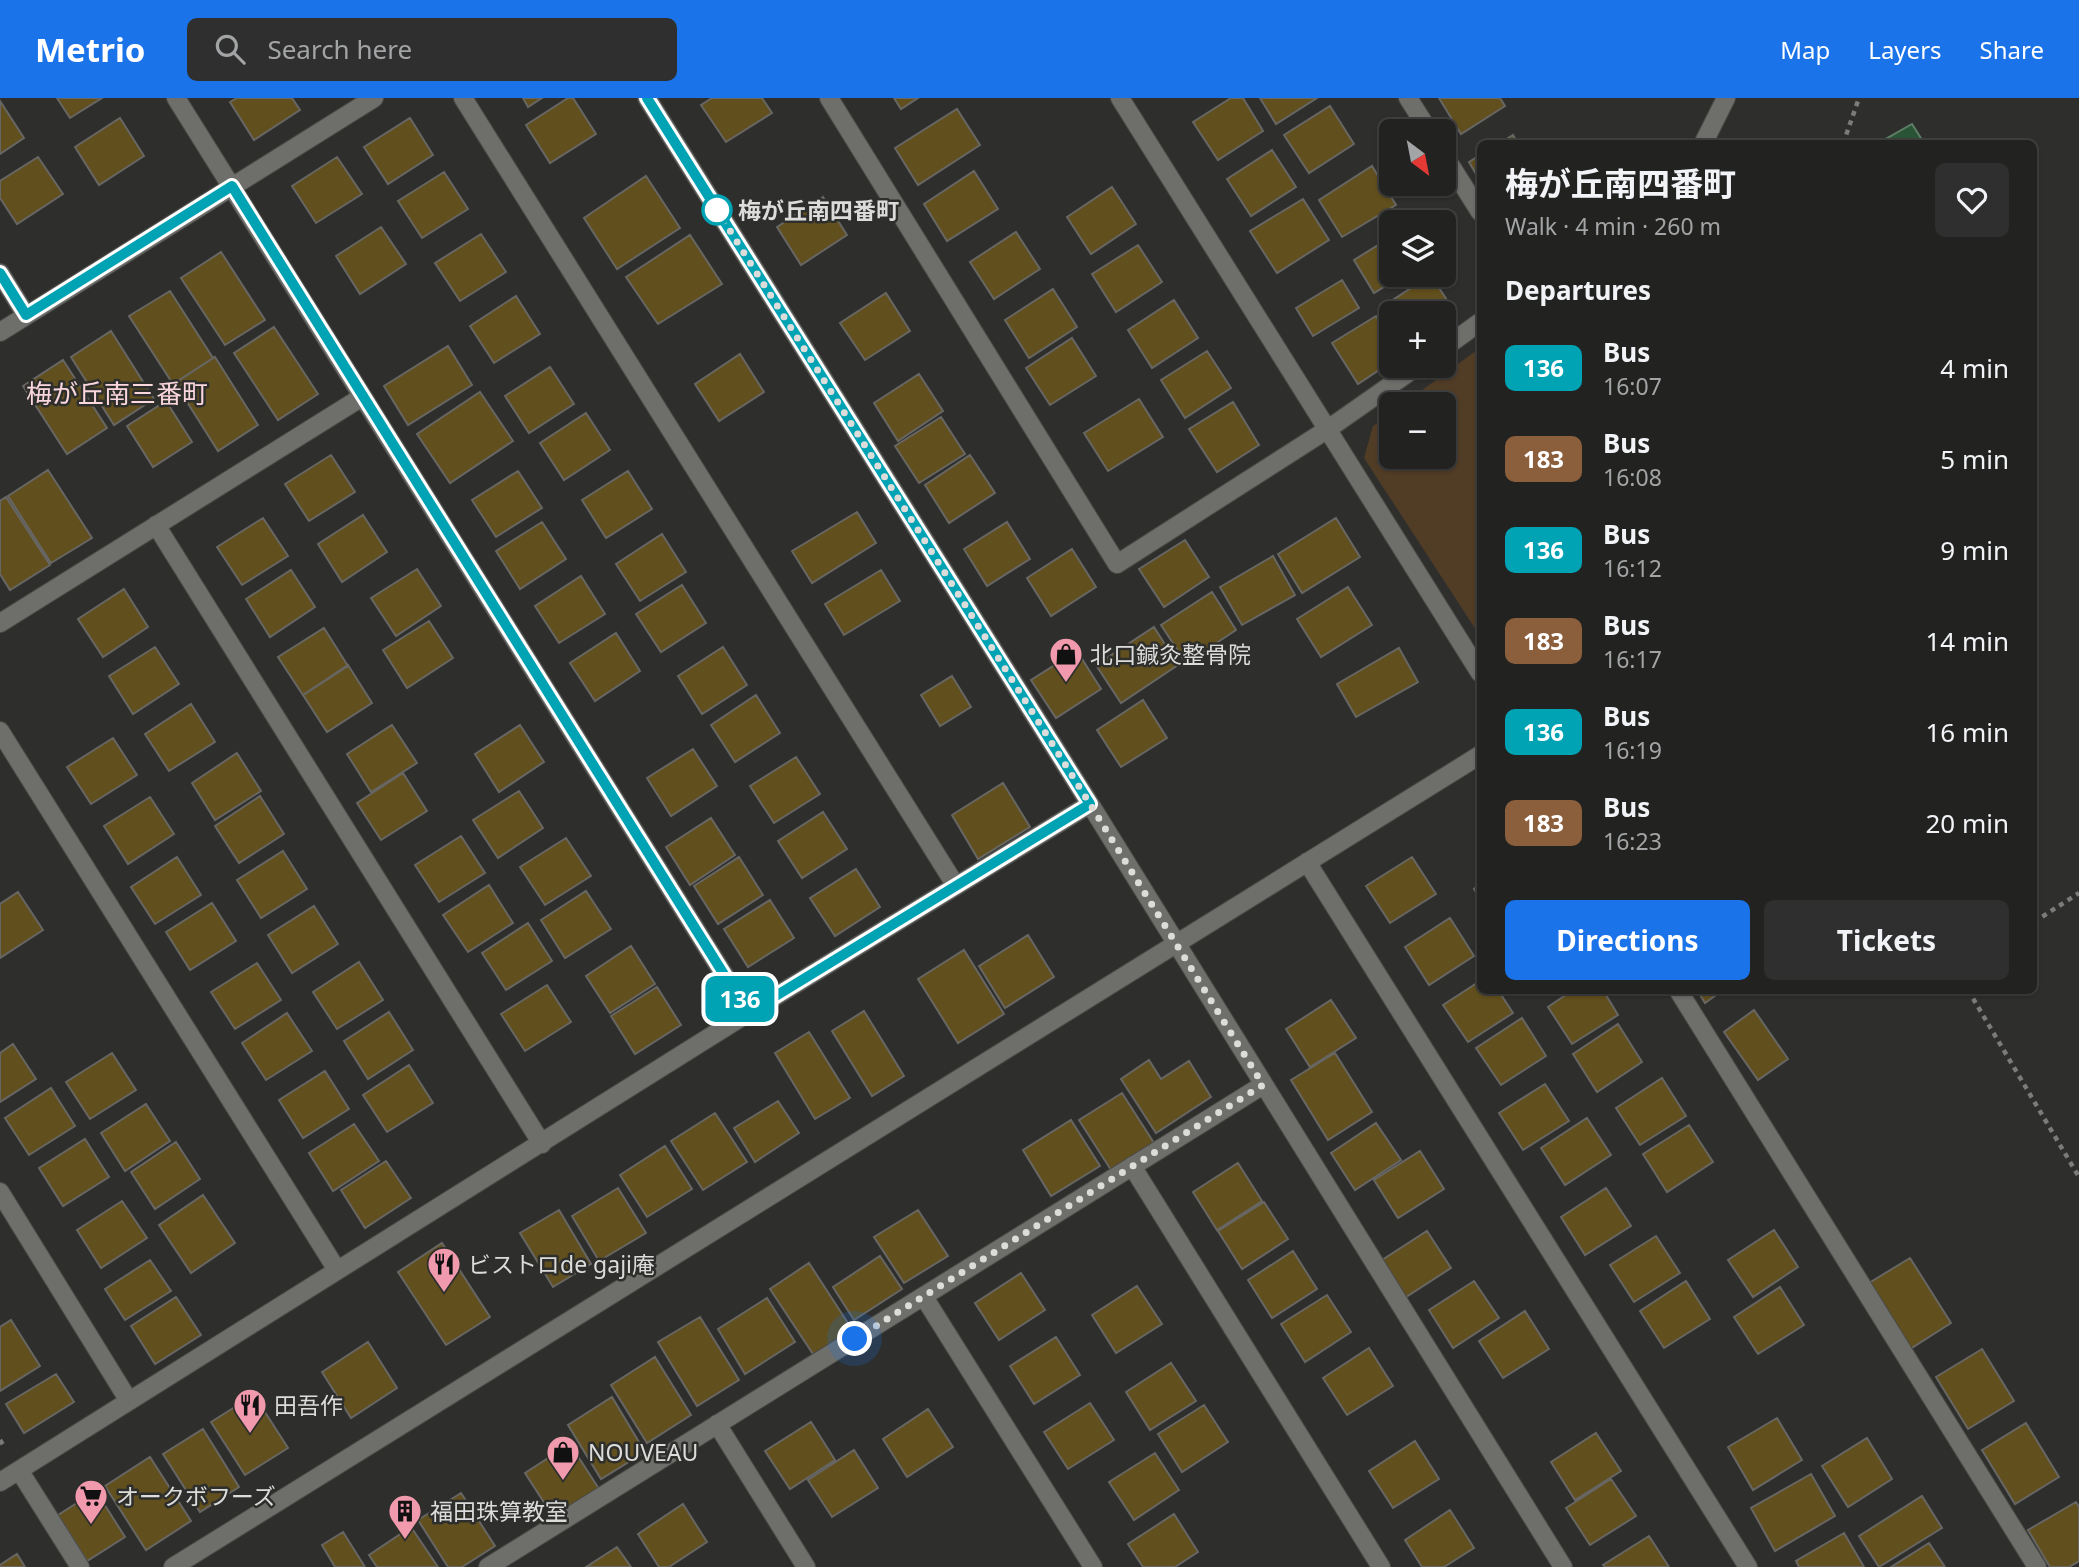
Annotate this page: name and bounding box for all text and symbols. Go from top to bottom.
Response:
search box [187,18,677,81]
text: Metrio [35,27,145,72]
icon: search [211,30,249,68]
text: Search here [267,31,412,67]
text: Map [1780,33,1830,66]
text: Layers [1868,33,1942,66]
text: Share [1980,33,2044,66]
north arrow [1379,119,1456,196]
map controls [1379,119,1456,469]
text: 梅が丘南四番町 [1505,161,1736,206]
button: heart [1935,163,2009,237]
place label: 梅が丘南四番町 [738,194,899,226]
marker: 梅が丘南四番町 [702,195,732,225]
button: layers [1379,210,1456,287]
text: Walk · 4 min · 260 m [1505,210,1721,242]
text: Departures [1505,272,1651,308]
button: + [1379,301,1456,378]
text: Bus [1603,334,1650,370]
text: 4 min [1940,350,2009,386]
text: 136 [1523,351,1564,384]
text: 16:07 [1603,370,1662,402]
district label: 梅が丘南三番町 [26,375,208,411]
button: − [1379,392,1456,469]
text: Bus [1603,425,1650,461]
text: 5 min [1940,441,2009,477]
text: 183 [1523,442,1564,475]
text: 16:08 [1603,461,1662,493]
text: Bus [1603,516,1650,552]
text: 9 min [1940,532,2009,568]
text: 136 [1523,533,1564,566]
text: 16:12 [1603,552,1662,584]
text: Bus [1603,607,1650,643]
text: 14 min [1925,623,2009,659]
text: 183 [1523,624,1564,657]
shop icon: 北口鍼灸整骨院 [1047,635,1085,684]
place label: 北口鍼灸整骨院 [1090,638,1251,670]
text: 16:17 [1603,643,1662,675]
text: Bus [1603,698,1650,734]
text: 16 min [1925,714,2009,750]
text: 136 [1523,715,1564,748]
text: 16:19 [1603,734,1662,766]
text: Bus [1603,789,1650,825]
text: 20 min [1925,805,2009,841]
text: 183 [1523,806,1564,839]
text: 16:23 [1603,825,1662,857]
button: Directions [1505,900,1750,980]
button: Tickets [1764,900,2009,980]
line badge: 136 [700,976,780,1022]
text: 136 [719,982,761,1015]
restaurant icon: ビストロde gaji庵 [425,1245,463,1294]
place label: ビストロde gaji庵 [468,1248,655,1280]
your location [837,1321,872,1356]
restaurant icon: 田吾作 [231,1386,269,1435]
place label: 田吾作 [274,1389,343,1421]
shop icon: NOUVEAU [544,1433,582,1482]
place label: NOUVEAU [588,1436,698,1468]
supermarket icon: オークボフーズ [72,1477,110,1526]
place label: オークボフーズ [116,1480,276,1512]
building icon: 福田珠算教室 [386,1492,424,1541]
place label: 福田珠算教室 [430,1495,568,1527]

